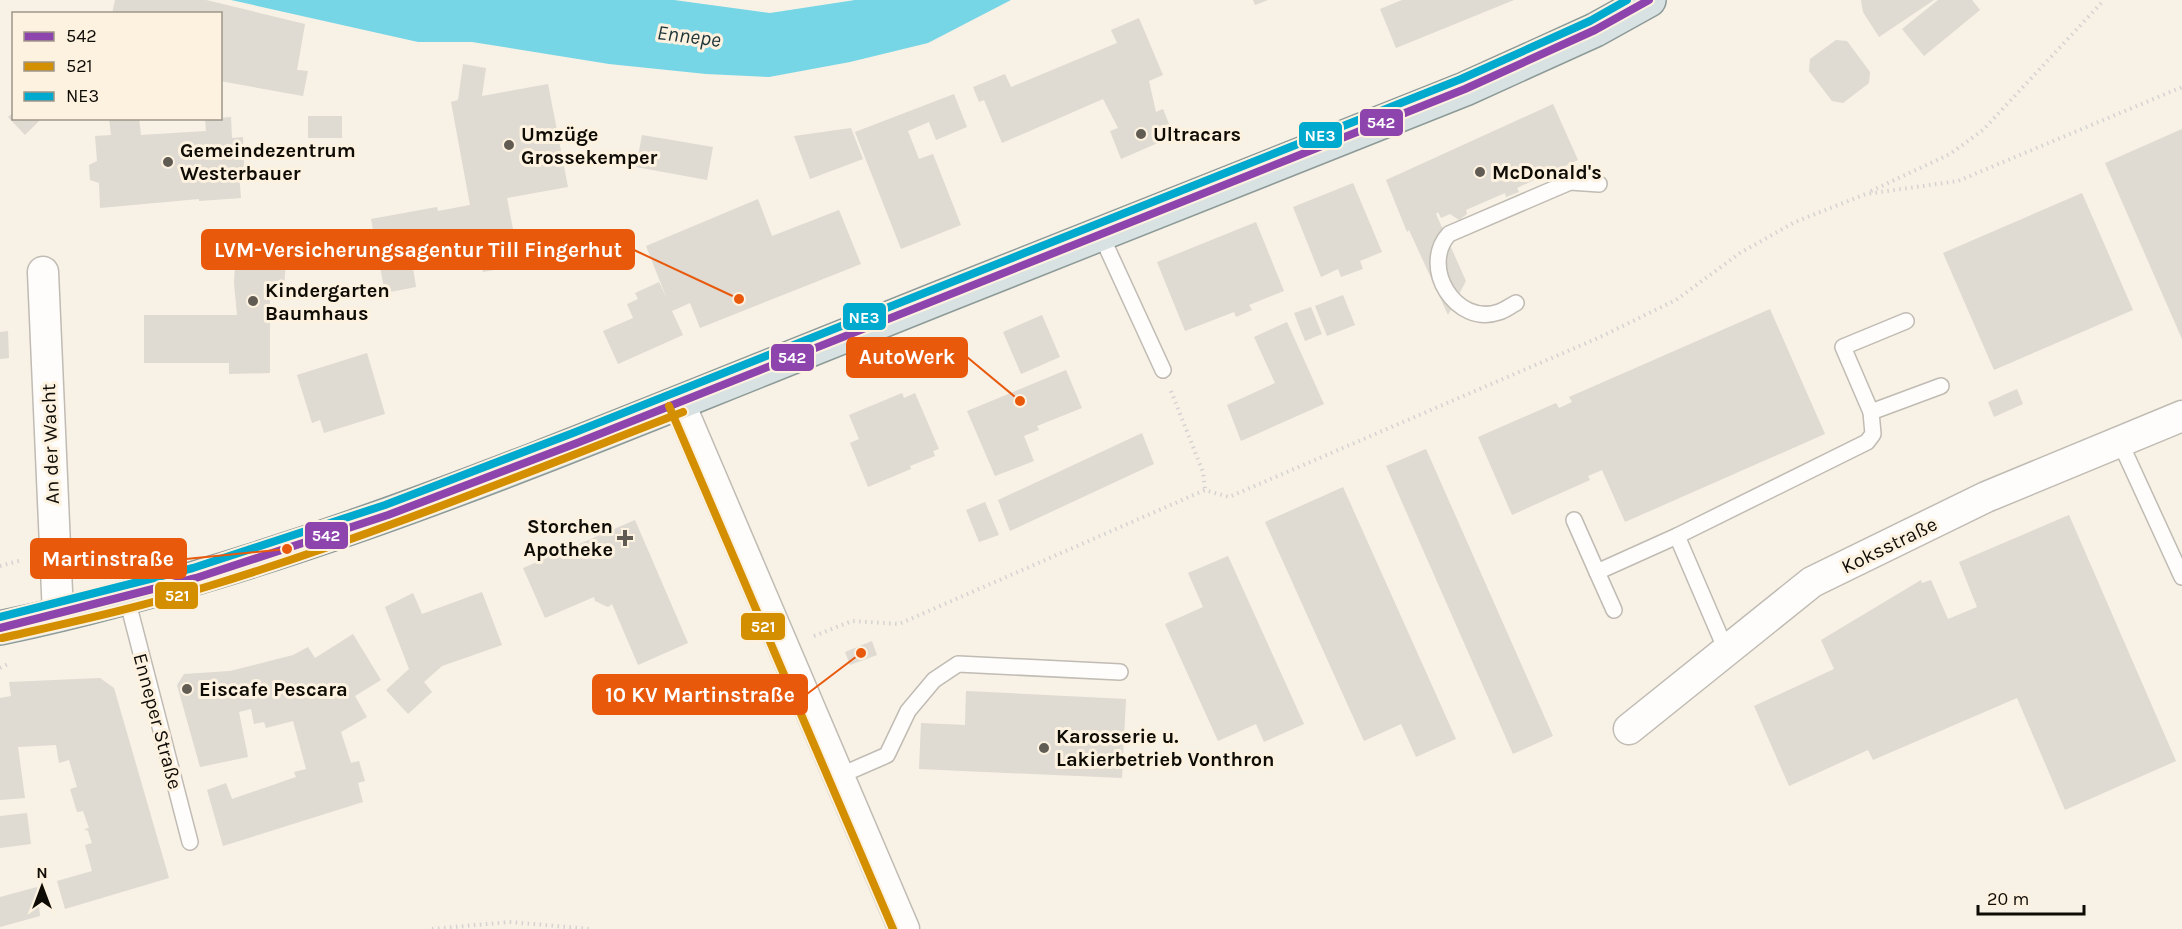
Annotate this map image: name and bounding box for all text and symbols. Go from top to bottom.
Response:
legend [12,12,222,120]
water label: Ennepe [656,20,723,52]
text: 542 [66,25,97,47]
text: 521 [66,55,93,77]
text: NE3 [66,85,99,107]
line badge: 542 [1359,108,1404,137]
text: 542 [1367,113,1395,132]
line badge: NE3 [1298,121,1343,149]
place label: Umzüge Grossekemper [521,123,658,169]
place label: Ultracars [1153,123,1241,146]
text: NE3 [1305,126,1335,145]
marker: Ultracars [1134,127,1148,141]
marker: Umzüge Grossekemper [502,138,516,152]
place label: Gemeindezentrum Westerbauer [180,139,356,185]
marker: Gemeindezentrum Westerbauer [161,155,175,169]
place label: McDonald's [1492,161,1602,184]
marker: McDonald's [1473,165,1487,179]
callout: LVM-Versicherungsagentur Till Fingerhut [202,230,634,269]
text: LVM-Versicherungsagentur Till Fingerhut [214,238,622,262]
place label: Kindergarten Baumhaus [265,279,390,325]
marker: Kindergarten Baumhaus [246,294,260,308]
line badge: NE3 [842,302,887,331]
text: NE3 [849,308,879,327]
callout: AutoWerk [847,338,967,377]
line badge: 542 [770,343,815,372]
text: AutoWerk [859,345,956,369]
text: 542 [778,348,806,367]
street label: An der Wacht [37,383,64,505]
street label: Koksstraße [1838,512,1941,579]
place label: Storchen Apotheke [524,515,613,561]
line badge: 542 [304,521,349,550]
text: 542 [312,526,340,545]
marker: Storchen Apotheke [618,531,632,545]
callout: Martinstraße [31,539,186,578]
text: Martinstraße [42,547,174,571]
line badge: 521 [154,581,199,610]
text: 521 [165,586,189,605]
line badge: 521 [740,612,786,641]
text: 521 [751,617,775,636]
street label: Enneper Straße [128,651,187,792]
callout: 10 KV Martinstraße [593,675,807,714]
place label: Eiscafe Pescara [199,678,348,701]
marker: Eiscafe Pescara [180,682,194,696]
text: 10 KV Martinstraße [605,683,795,707]
place label: Karosserie u. Lakierbetrieb Vonthron [1056,725,1275,771]
marker: Karosserie u. Lakierbetrieb Vonthron [1037,741,1051,755]
north arrow [12,857,72,917]
text: N [36,863,48,882]
scale bar [1978,878,2084,916]
text: 20 m [1987,888,2029,910]

